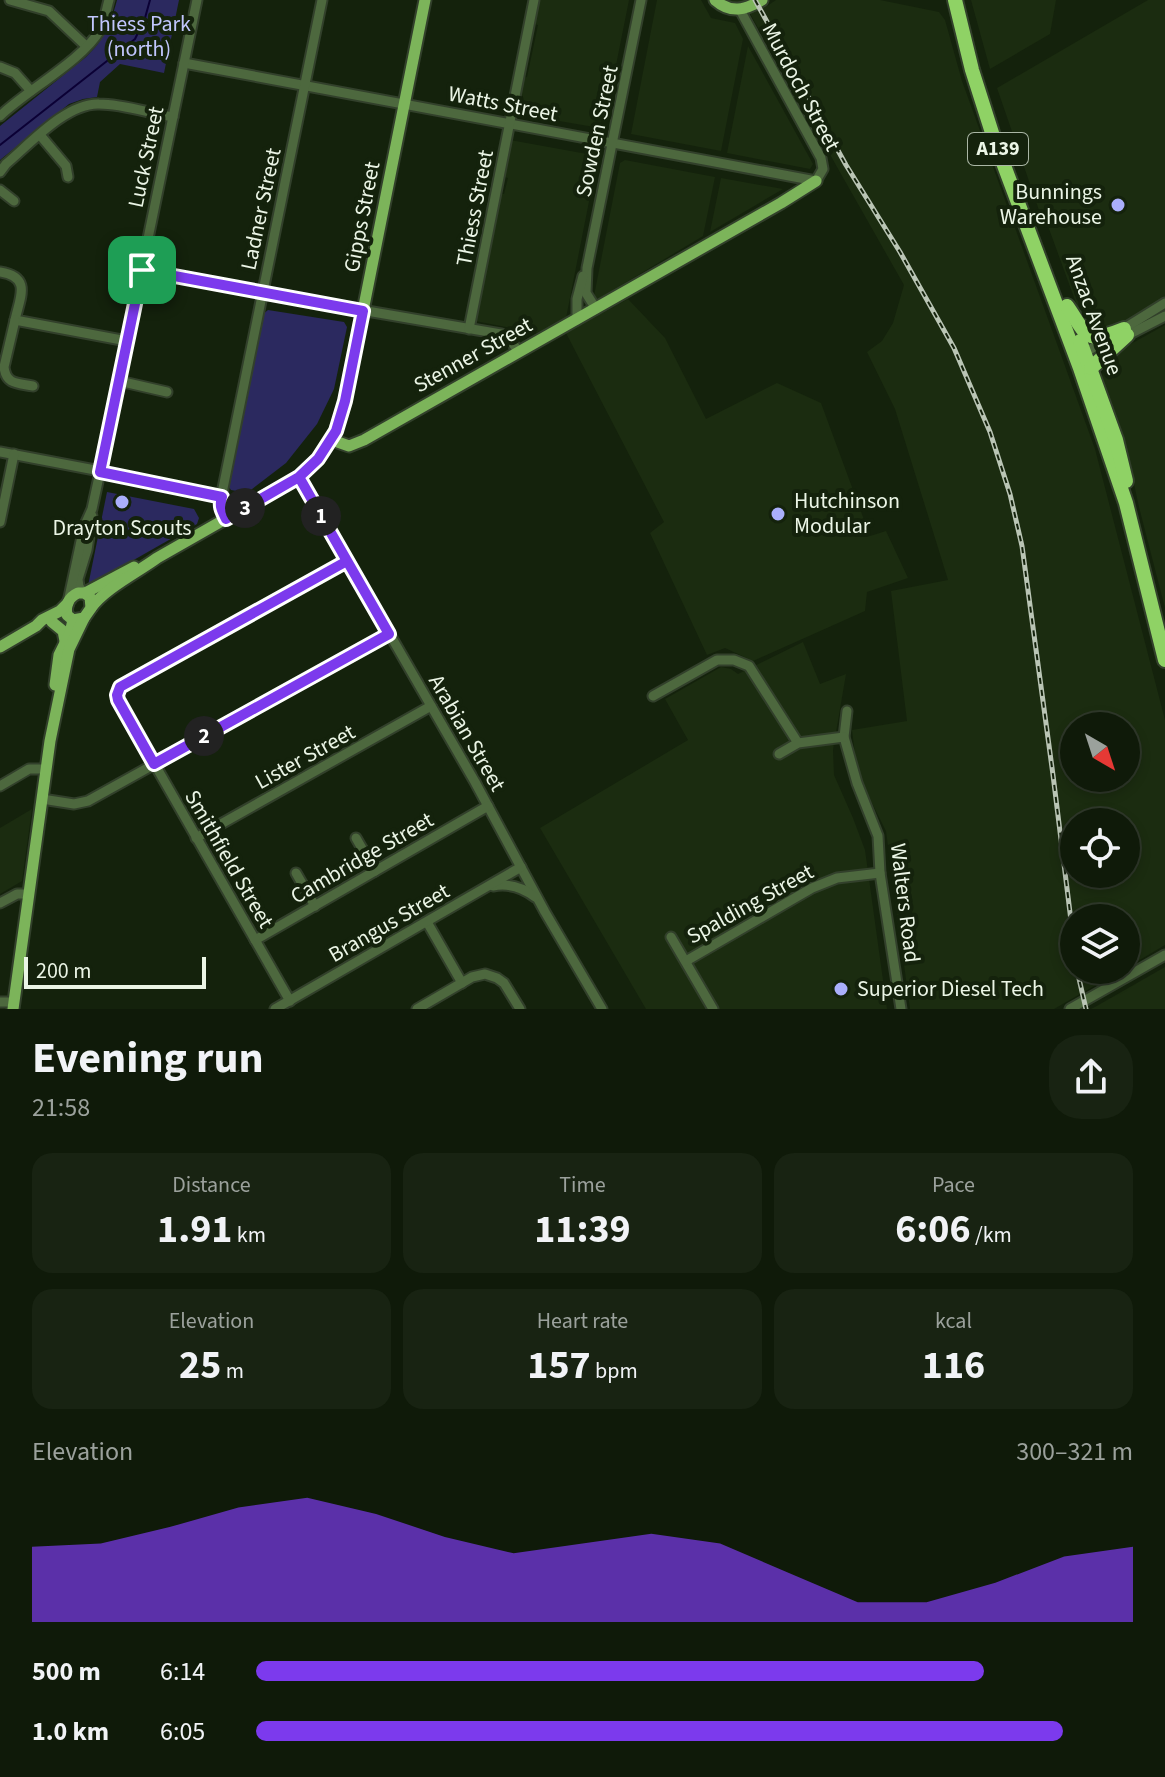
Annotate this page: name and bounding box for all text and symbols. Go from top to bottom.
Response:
park label: Thiess Park (north) [87,8,191,65]
street label: Murdoch Street [754,17,848,157]
street label: Sowden Street [567,62,627,200]
street label: Watts Street [446,78,561,130]
street label: Luck Street [120,103,172,211]
road number: A139 [968,133,1028,165]
street label: Ladner Street [232,144,290,273]
street label: Thiess Street [448,146,502,269]
street label: Gipps Street [336,158,389,275]
place label: Bunnings Warehouse [1000,176,1102,233]
marker: Bunnings Warehouse [1109,196,1127,214]
pin [108,236,176,304]
icon: arrive [120,248,164,292]
street label: Anzac Avenue [1057,250,1131,380]
street label: Stenner Street [408,309,539,401]
place label: Hutchinson Modular [794,485,900,542]
pin: 3 [225,488,265,528]
text: 3 [239,492,251,524]
marker: Drayton Scouts [113,493,131,511]
pin: 1 [301,496,341,536]
text: 1 [315,500,327,532]
marker: Hutchinson Modular [769,505,787,523]
place label: Drayton Scouts [52,512,192,544]
street label: Arabian Street [421,669,514,798]
north arrow [1060,712,1140,792]
map controls [1060,712,1140,984]
pin: 2 [184,716,224,756]
street label: Lister Street [249,716,361,798]
text: 2 [198,720,210,752]
street label: Smithfield Street [176,784,282,935]
street label: Cambridge Street [284,804,440,912]
button: locate [1060,808,1140,888]
street label: Walters Road [882,841,928,965]
street label: Spalding Street [681,856,820,952]
street label: Brangus Street [323,875,456,971]
button: layers [1060,904,1140,984]
scale bar [24,953,206,989]
text: 200 m [36,955,91,987]
place label: Superior Diesel Tech [857,973,1044,1005]
marker: Superior Diesel Tech [832,980,850,998]
text: Evening run [32,1027,264,1090]
button: share [1049,1035,1133,1119]
text: 21:58 [32,1089,90,1126]
text: Distance [172,1169,251,1201]
text: Time [559,1169,606,1201]
text: Pace [932,1169,975,1201]
text: 1.91 [157,1201,232,1258]
text: 11:39 [534,1201,631,1258]
text: 6:06 [895,1201,971,1258]
text: km [232,1219,266,1251]
text: /km [971,1219,1012,1251]
text: Elevation [169,1305,254,1337]
text: Heart rate [537,1305,628,1337]
text: kcal [935,1305,972,1337]
text: 25 [179,1337,221,1394]
text: 157 [527,1337,591,1394]
text: 116 [922,1337,985,1394]
text: m [221,1355,244,1387]
text: bpm [591,1355,638,1387]
text: Elevation [32,1433,133,1470]
text: 300–321 m [1016,1433,1133,1470]
text: 500 m [32,1653,101,1690]
text: 6:14 [160,1653,205,1690]
text: 1.0 km [32,1713,109,1750]
text: 6:05 [160,1713,205,1750]

